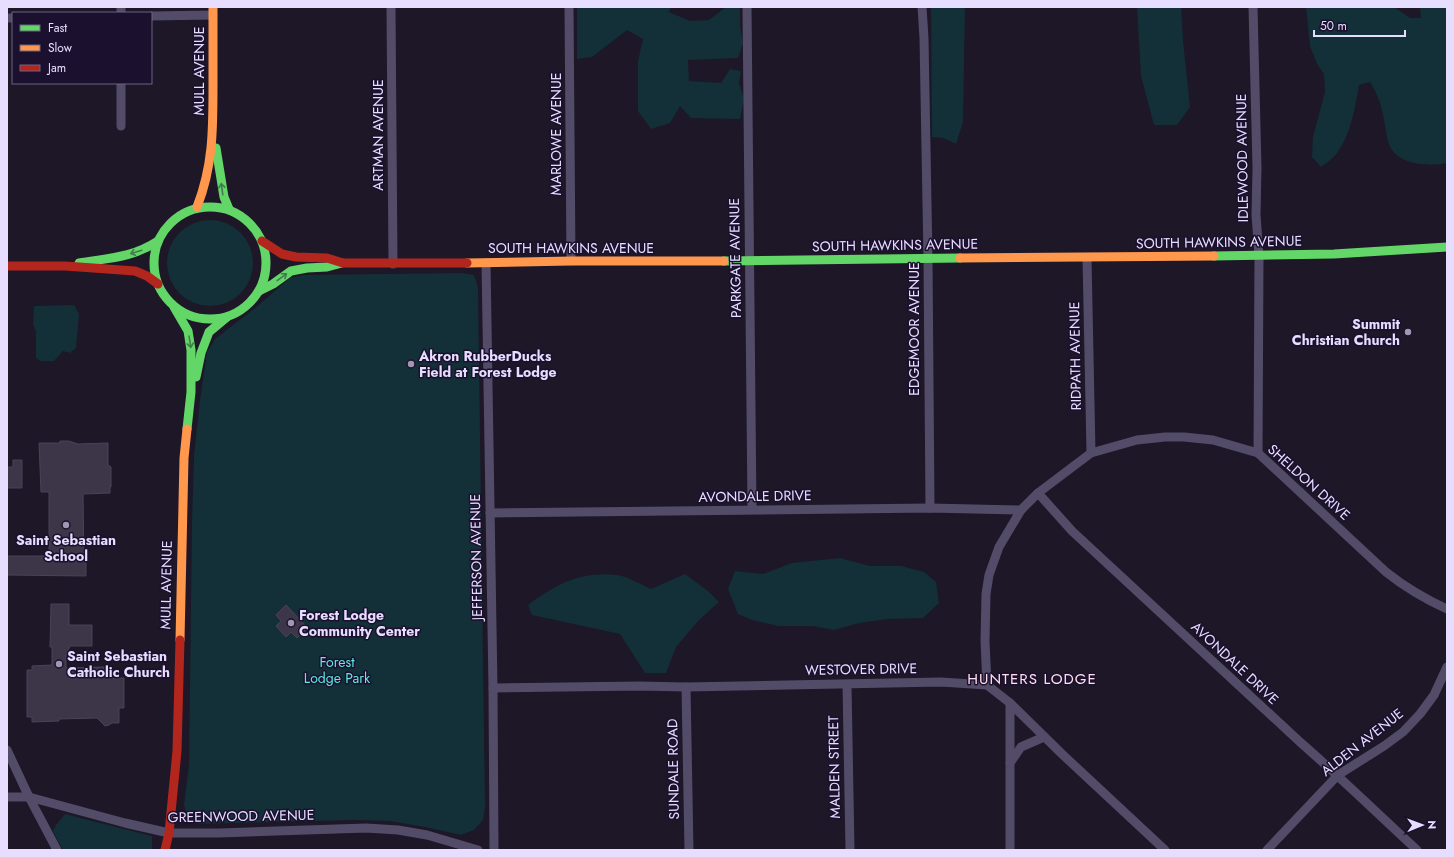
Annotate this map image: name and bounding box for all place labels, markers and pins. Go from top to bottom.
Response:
place label: Summit Christian Church [1292,314,1401,350]
marker: Summit Christian Church [1403,327,1413,337]
place label: Akron RubberDucks Field at Forest Lodge [418,346,556,382]
marker: Akron RubberDucks Field at Forest Lodge [406,359,416,369]
marker: Saint Sebastian School [61,520,71,530]
place label: Saint Sebastian School [16,530,116,566]
place label: Forest Lodge Community Center [299,605,420,641]
marker: Forest Lodge Community Center [286,618,296,628]
place label: Saint Sebastian Catholic Church [67,646,170,682]
marker: Saint Sebastian Catholic Church [54,659,64,669]

